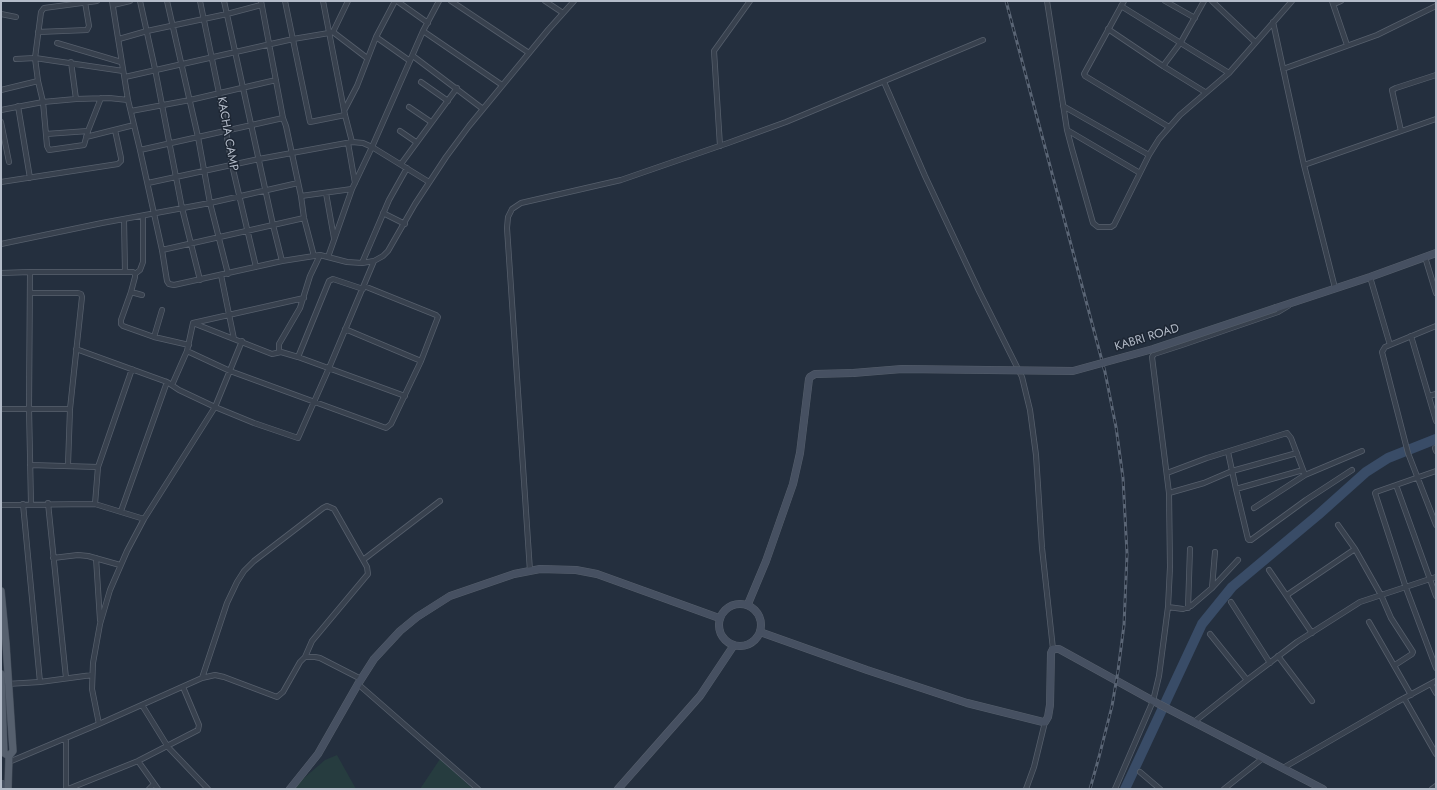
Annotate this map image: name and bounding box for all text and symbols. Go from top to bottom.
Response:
street label: KACHA CAMP [213,96,241,172]
street label: KABRI ROAD [1113,321,1181,355]

